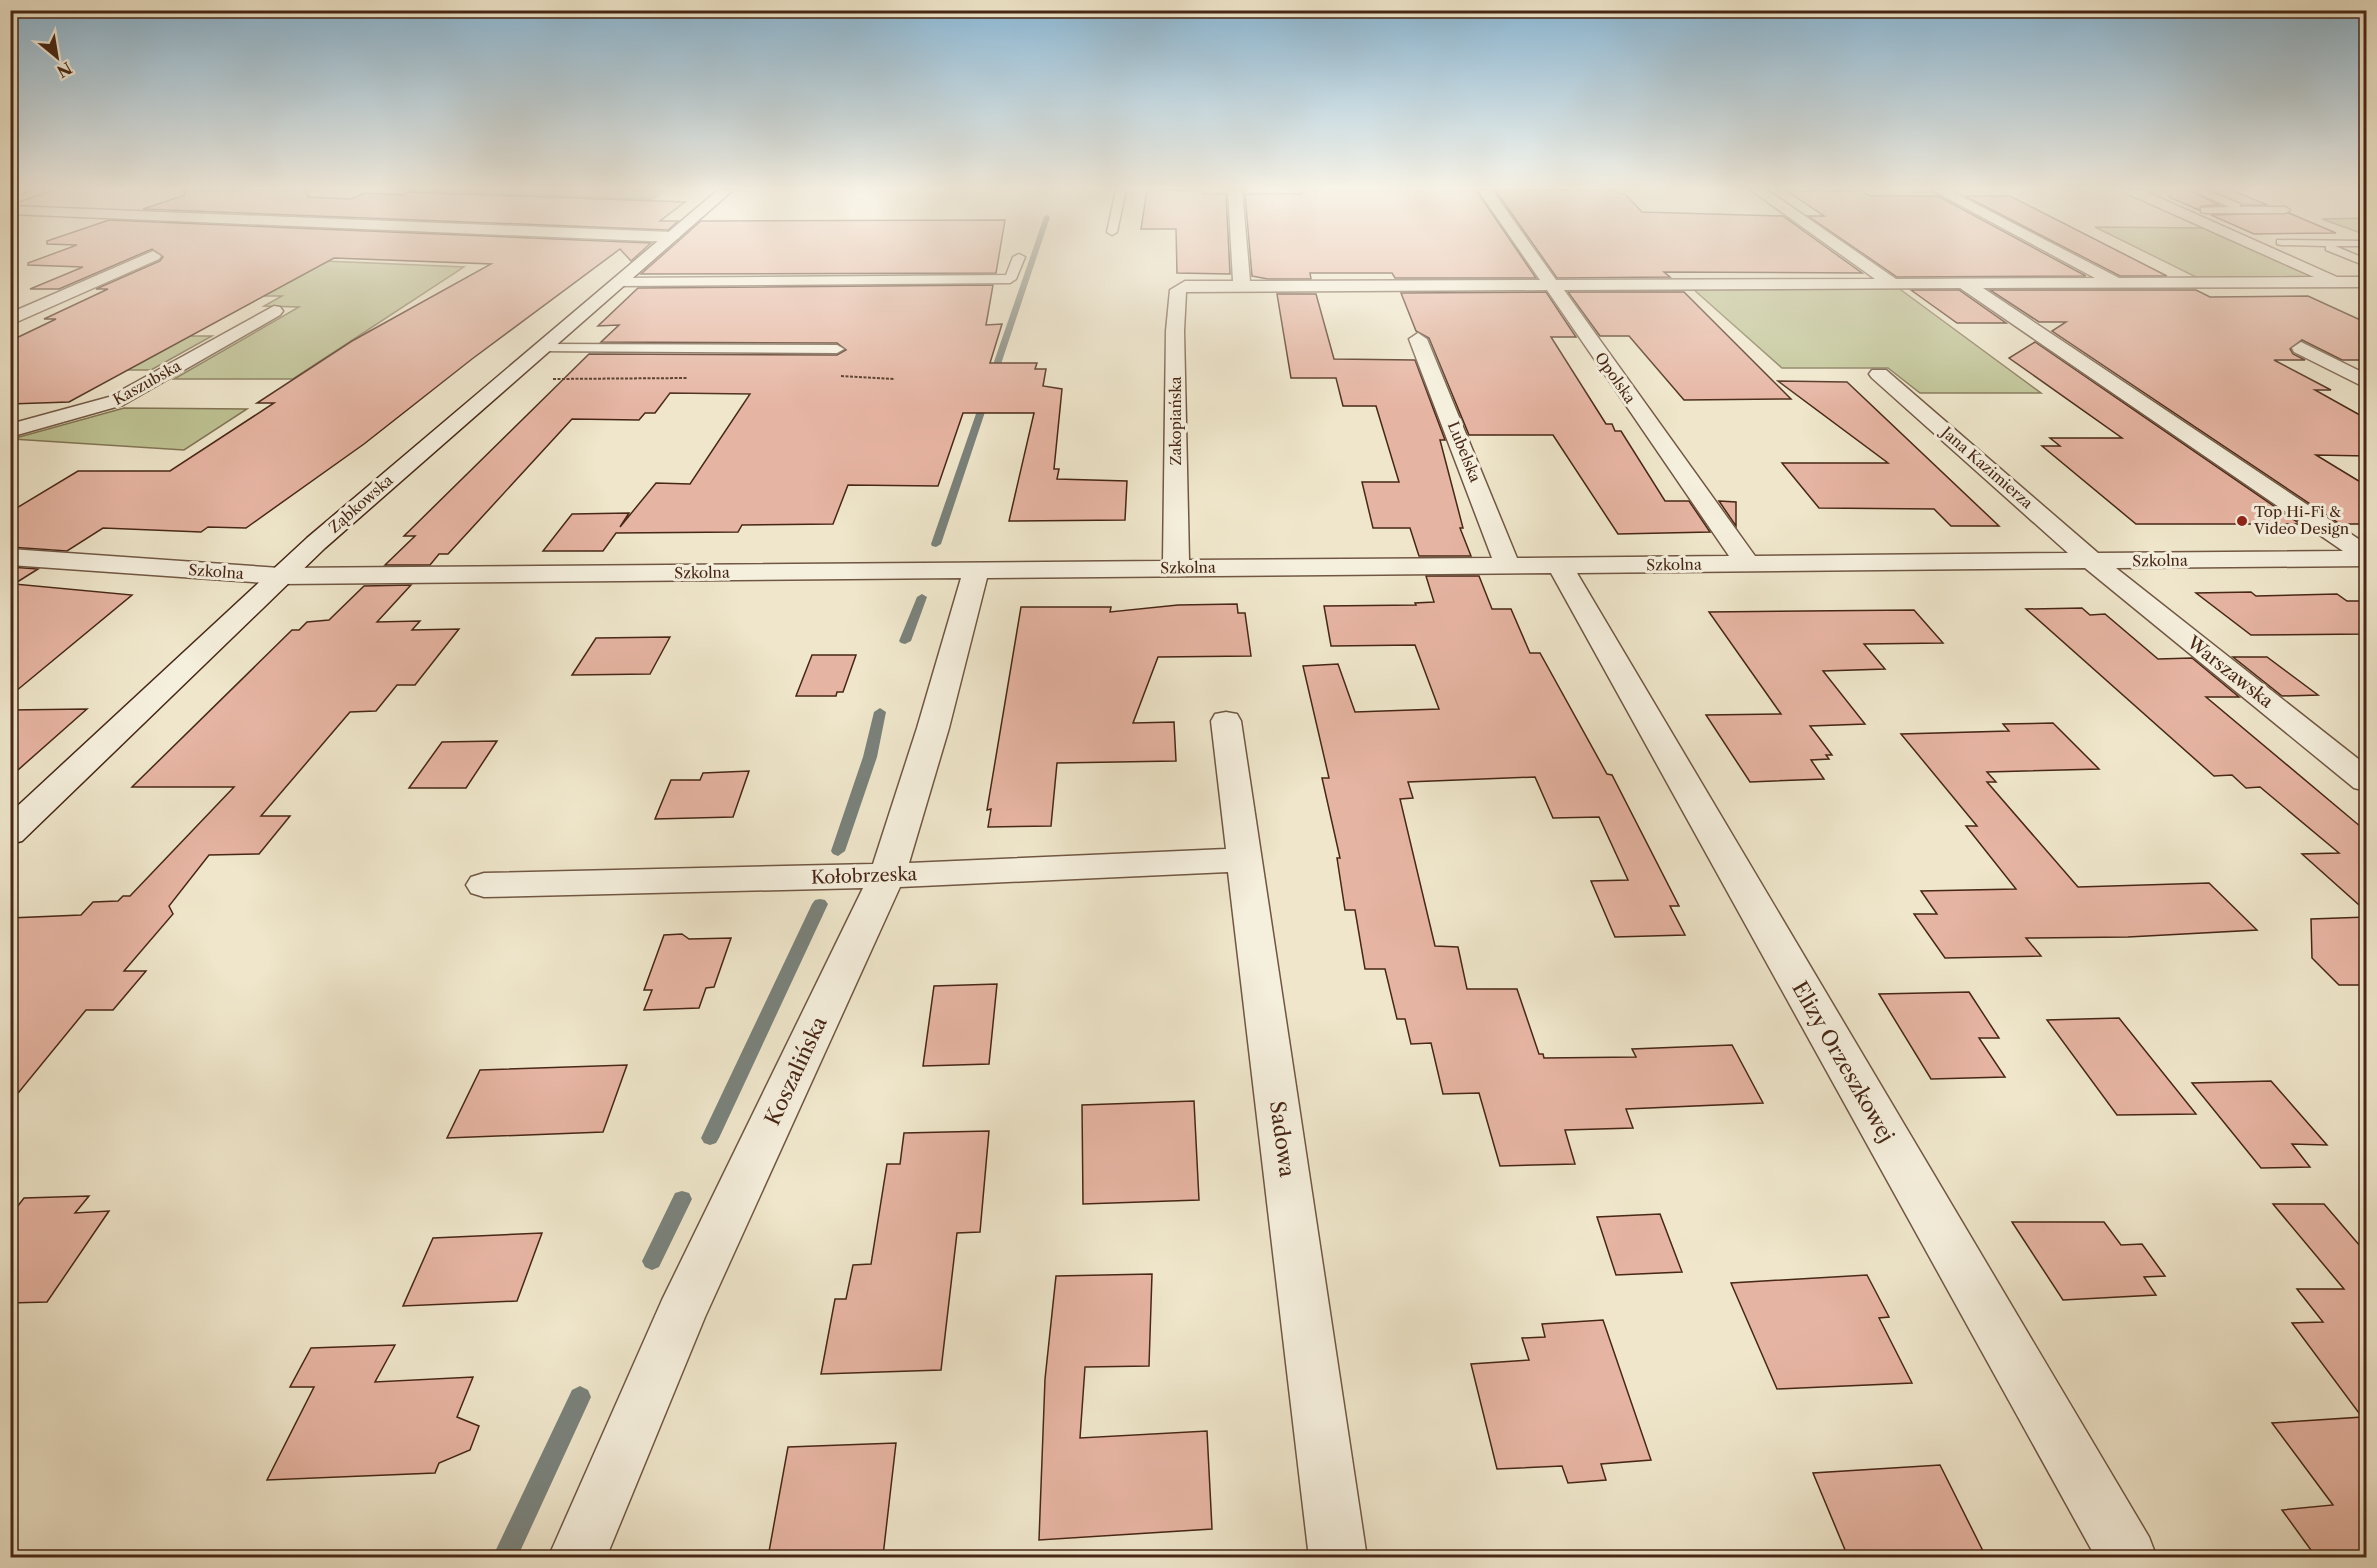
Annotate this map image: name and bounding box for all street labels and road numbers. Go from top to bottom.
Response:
street label: Opolska [1591,348,1640,407]
street label: Kaszubska [109,356,184,409]
street label: Zakopiańska [1166,376,1185,466]
street label: Lubelska [1444,419,1485,485]
street label: Jana Kazimierza [1936,421,2037,513]
street label: Ząbkowska [325,471,397,537]
street label: Szkolna [2132,551,2188,570]
street label: Szkolna [1646,555,1702,574]
street label: Szkolna [1160,558,1216,577]
street label: Szkolna [188,560,245,583]
street label: Szkolna [674,563,730,582]
street label: Warszawska [2182,631,2278,713]
street label: Kołobrzeska [811,863,918,889]
street label: Elizy Orzeszkowej [1787,977,1900,1147]
street label: Koszalińska [759,1012,832,1129]
street label: Sadowa [1265,1099,1300,1179]

